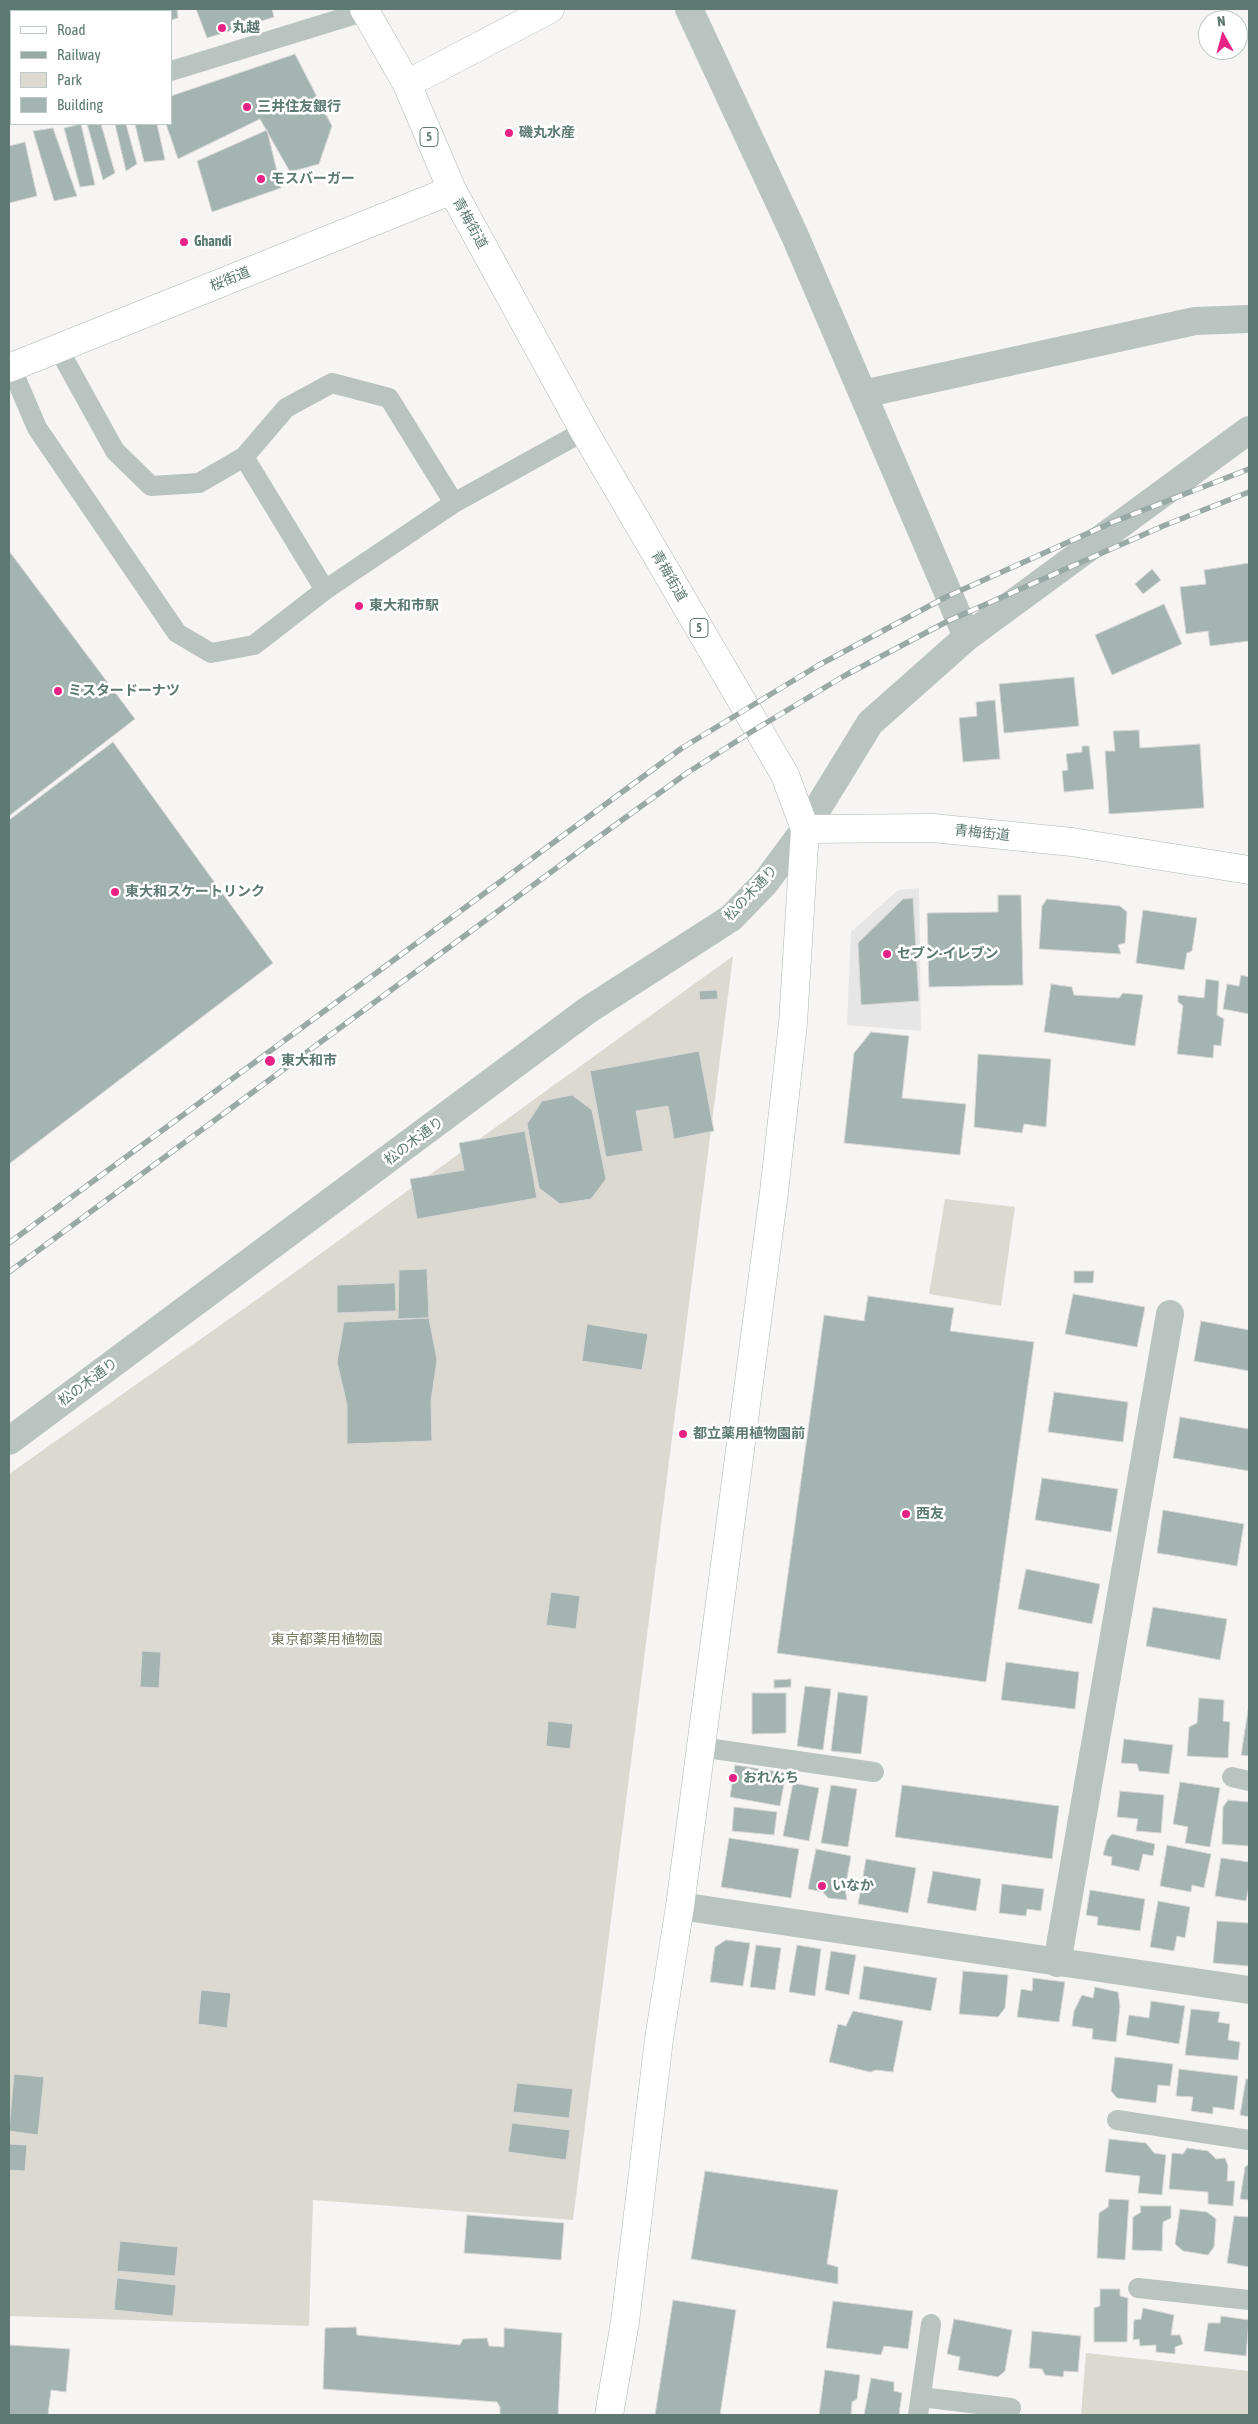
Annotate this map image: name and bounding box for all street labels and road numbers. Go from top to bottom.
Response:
road number: 5 [420,128,438,146]
street label: 青梅街道 [449,194,491,252]
street label: 桜街道 [207,263,253,295]
street label: 青梅街道 [648,548,690,604]
road number: 5 [690,618,708,638]
street label: 青梅街道 [953,822,1011,844]
street label: 松の木通り [721,862,781,924]
street label: 松の木通り [381,1113,447,1169]
street label: 松の木通り [55,1354,121,1410]

